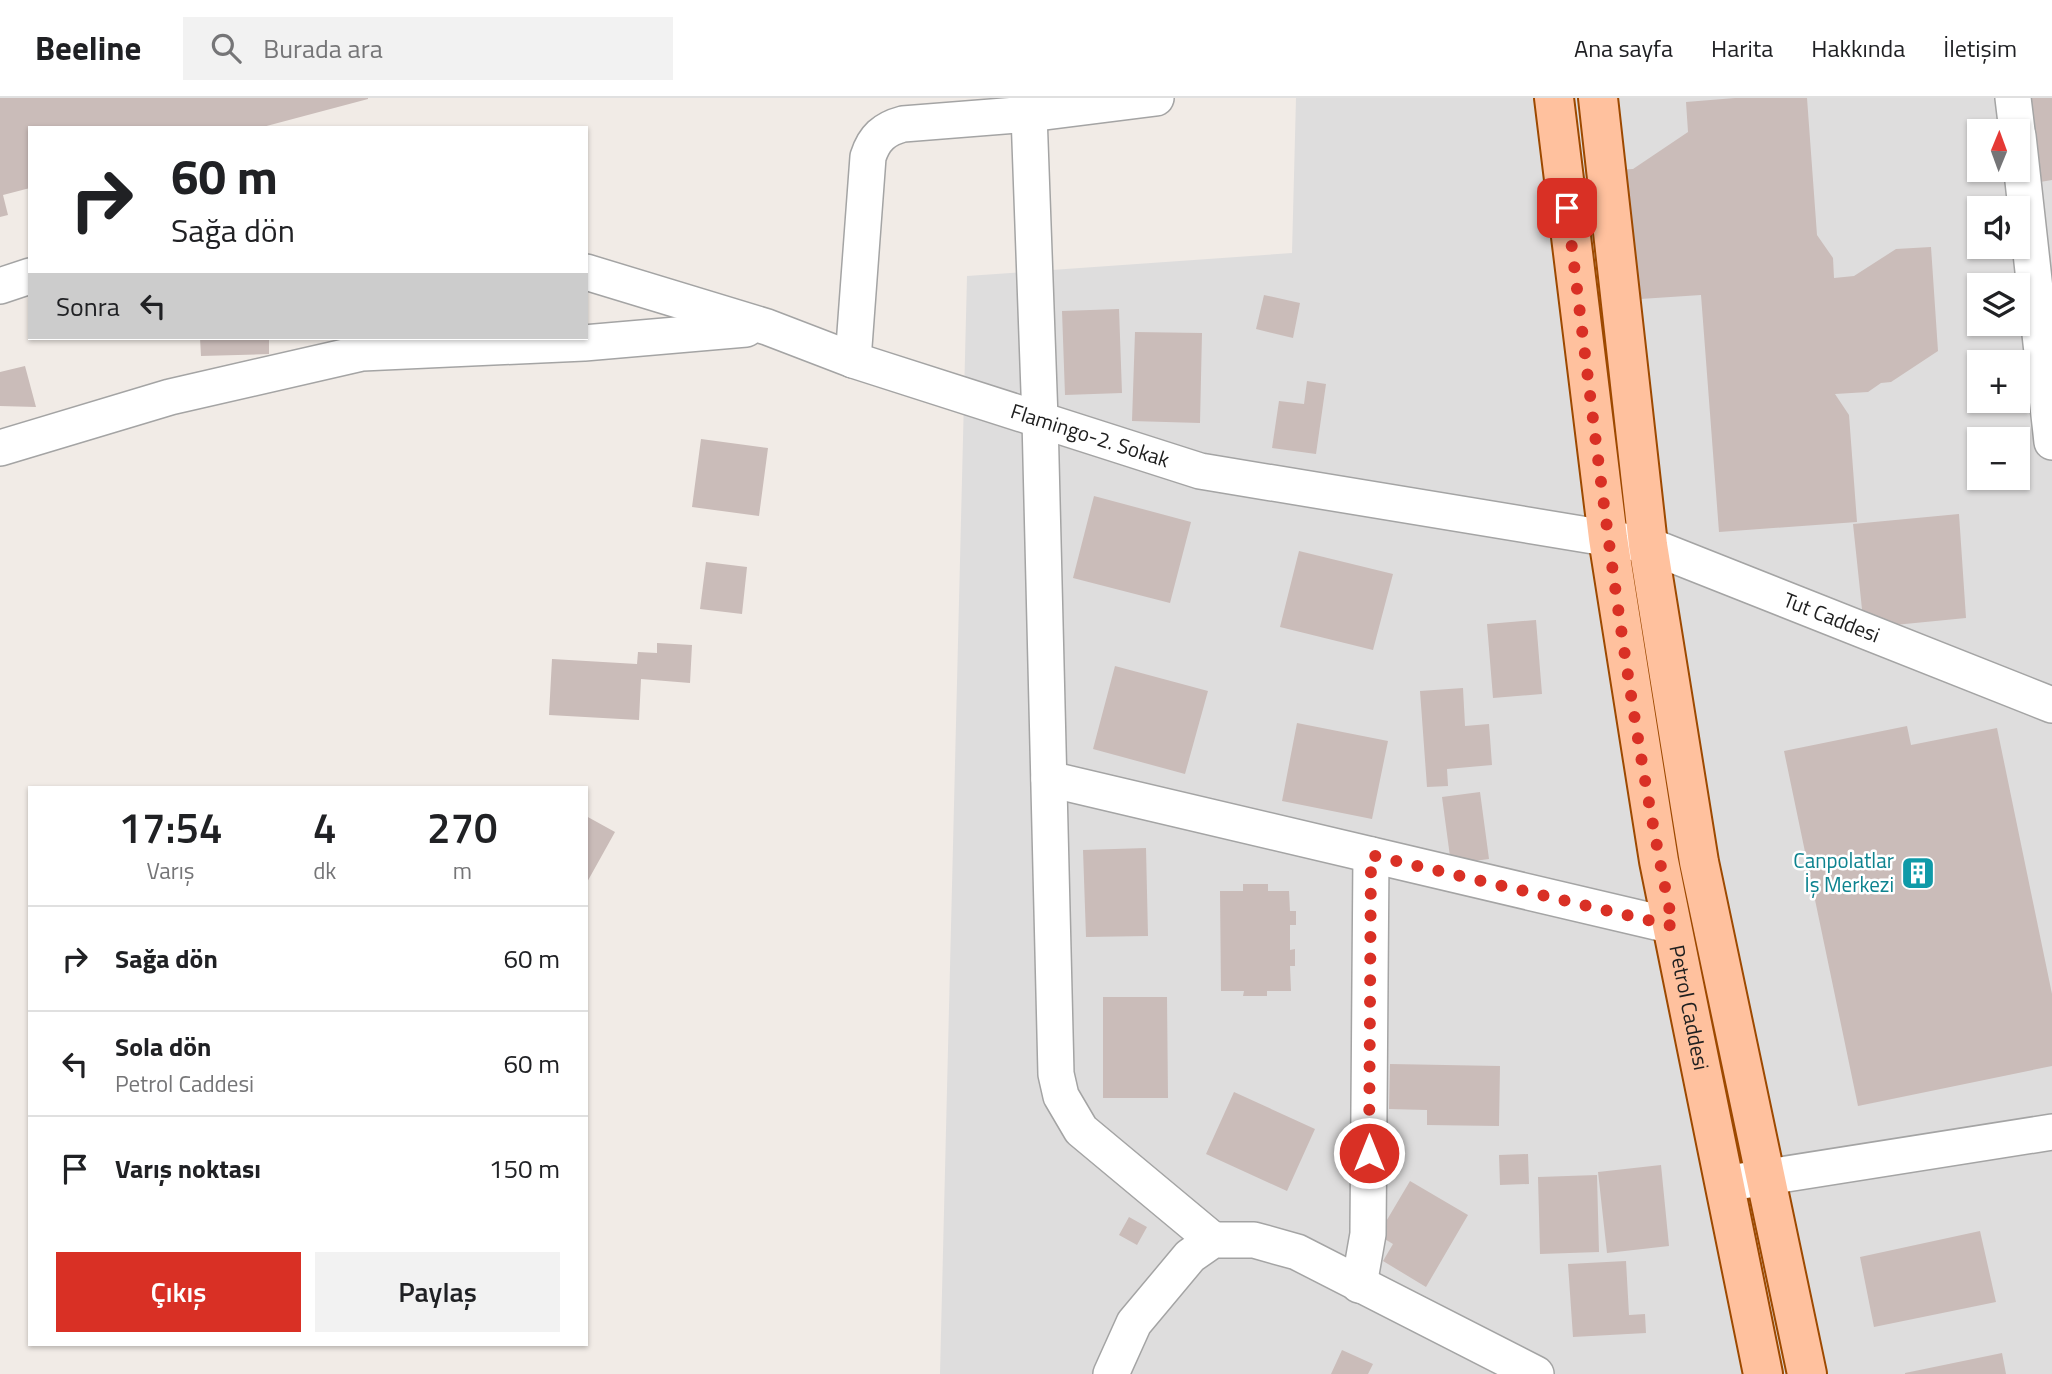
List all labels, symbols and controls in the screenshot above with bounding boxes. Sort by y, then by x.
search box [183,17,673,80]
text: Beeline [35,23,141,73]
icon: search [207,29,245,67]
text: Burada ara [263,29,383,68]
text: Ana sayfa [1574,30,1673,66]
text: Harita [1711,30,1773,66]
text: Hakkında [1811,30,1905,66]
text: İletişim [1943,30,2017,66]
north arrow [1967,119,2030,182]
map controls [1967,119,2030,490]
text: 60 m [171,138,278,213]
icon: right [56,154,147,245]
pin [1537,178,1597,238]
icon: arrive [1548,189,1586,227]
button: sound [1967,196,2030,259]
text: Sağa dön [171,206,295,254]
button: layers [1967,273,2030,336]
text: Sonra [56,287,120,326]
icon: left [134,287,172,325]
button: + [1967,350,2030,413]
street label: Flamingo-2. Sokak [1007,394,1174,475]
button: − [1967,427,2030,490]
street label: Tut Caddesi [1779,583,1885,650]
text: 17:54 [118,795,223,859]
text: 4 [313,795,337,859]
text: 270 [427,795,498,859]
place label: Canpolatlar İş Merkezi [1793,844,1894,900]
text: Varış [147,853,194,888]
text: dk [313,853,336,888]
text: m [453,853,472,888]
building icon: Canpolatlar İş Merkezi [1899,854,1937,892]
text: Sağa dön [115,939,218,978]
text: 60 m [503,939,560,978]
icon: right [56,940,94,978]
street label: Petrol Caddesi [1661,942,1718,1073]
text: Sola dön [115,1027,212,1066]
text: 60 m [503,1044,560,1083]
icon: left [56,1045,94,1083]
text: Petrol Caddesi [115,1066,254,1101]
position arrow [1332,1116,1406,1190]
text: Varış noktası [115,1149,261,1188]
text: 150 m [489,1149,560,1188]
icon: arrive [56,1150,94,1188]
button: Çıkış [56,1252,301,1332]
button: Paylaş [315,1252,560,1332]

